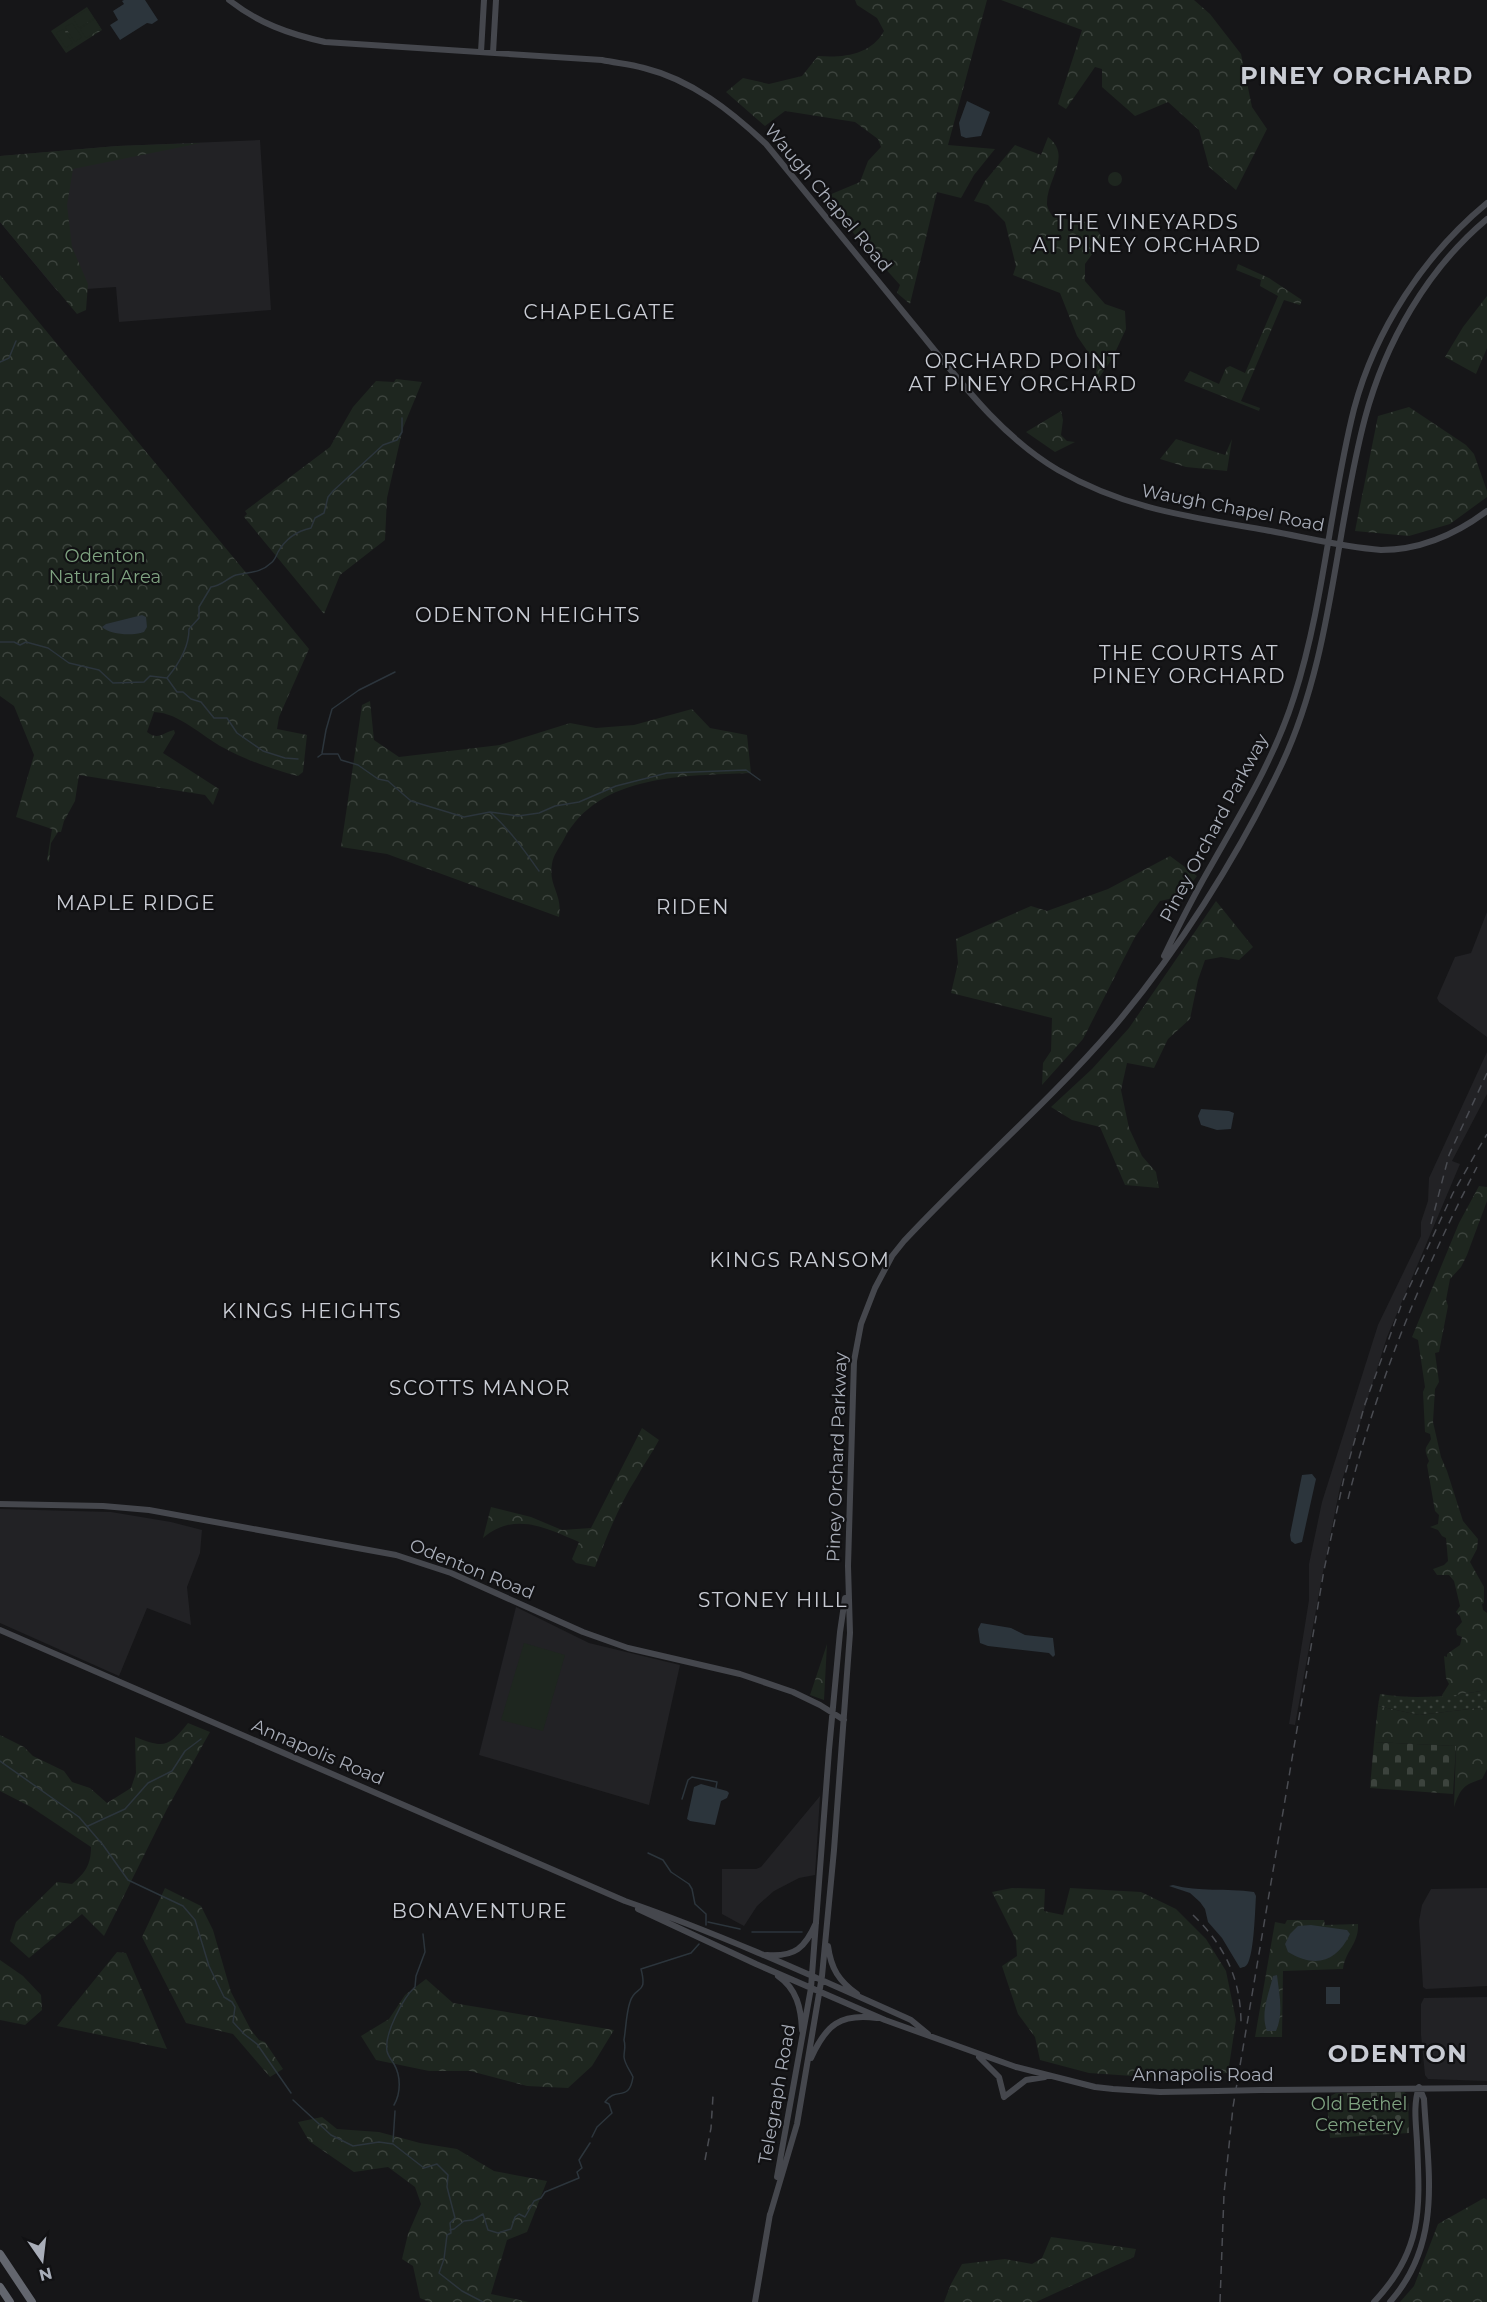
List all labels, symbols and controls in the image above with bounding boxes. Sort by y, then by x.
district label: PINEY ORCHARD [1240,61,1474,90]
street label: Waugh Chapel Road [760,120,896,276]
district label: THE VINEYARDS AT PINEY ORCHARD [1033,210,1261,257]
district label: CHAPELGATE [524,300,676,324]
district label: ORCHARD POINT AT PINEY ORCHARD [909,349,1137,396]
street label: Waugh Chapel Road [1140,479,1326,537]
park label: Odenton Natural Area [49,545,161,588]
district label: ODENTON HEIGHTS [415,603,641,627]
district label: THE COURTS AT PINEY ORCHARD [1092,641,1286,688]
street label: Piney Orchard Parkway [1155,730,1273,926]
district label: MAPLE RIDGE [56,891,216,915]
district label: RIDEN [656,895,730,919]
district label: KINGS RANSOM [710,1248,890,1272]
district label: KINGS HEIGHTS [222,1299,402,1323]
street label: Piney Orchard Parkway [822,1351,852,1562]
district label: SCOTTS MANOR [389,1376,571,1400]
street label: Odenton Road [406,1534,538,1604]
district label: STONEY HILL [698,1588,848,1612]
street label: Annapolis Road [249,1714,387,1790]
district label: BONAVENTURE [392,1899,568,1923]
street label: Telegraph Road [754,2022,800,2166]
district label: ODENTON [1328,2039,1468,2068]
street label: Annapolis Road [1132,2064,1274,2086]
park label: Old Bethel Cemetery [1311,2093,1407,2136]
north arrow [12,2230,72,2290]
text: N [37,2263,54,2285]

